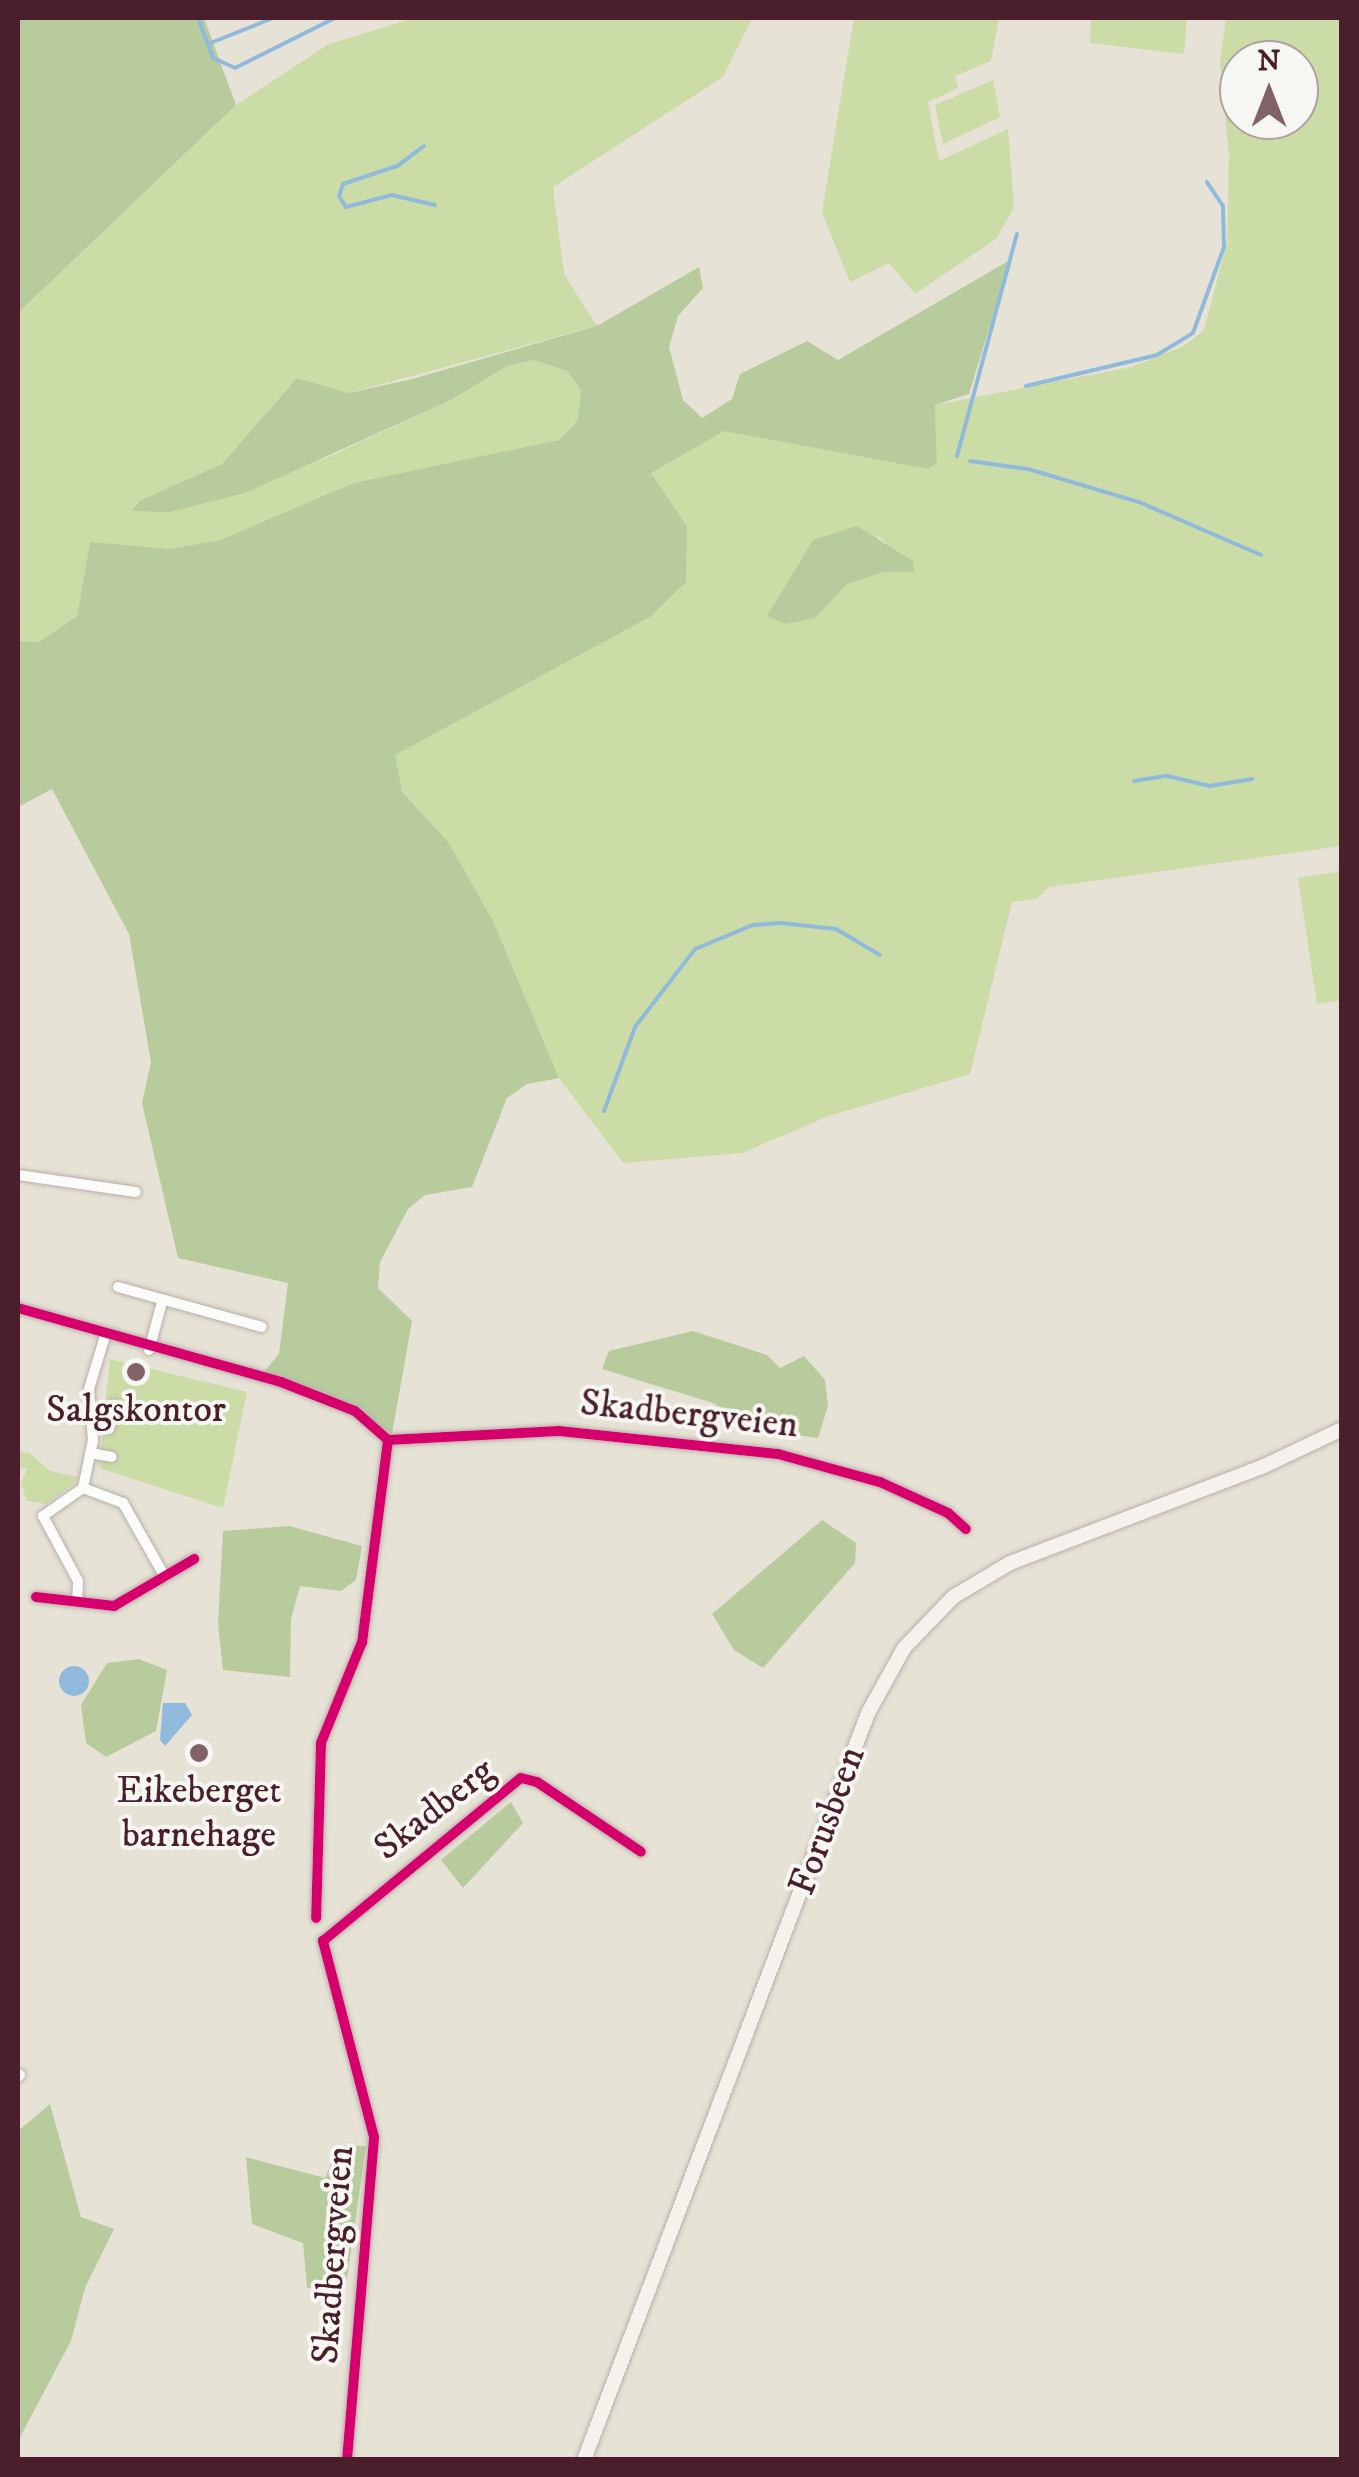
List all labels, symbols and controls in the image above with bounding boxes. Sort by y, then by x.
north arrow [1219,40,1319,140]
text: N [1258,44,1280,79]
marker: Salgskontor [125,1361,147,1383]
street label: Skadbergveien [578,1381,800,1449]
place label: Salgskontor [46,1388,226,1434]
street label: Forusbeen [780,1741,876,1901]
marker: Eikeberget barnehage [188,1742,210,1764]
street label: Skadberg [366,1749,504,1871]
place label: Eikeberget barnehage [116,1769,282,1858]
street label: Skadbergveien [304,2144,364,2366]

